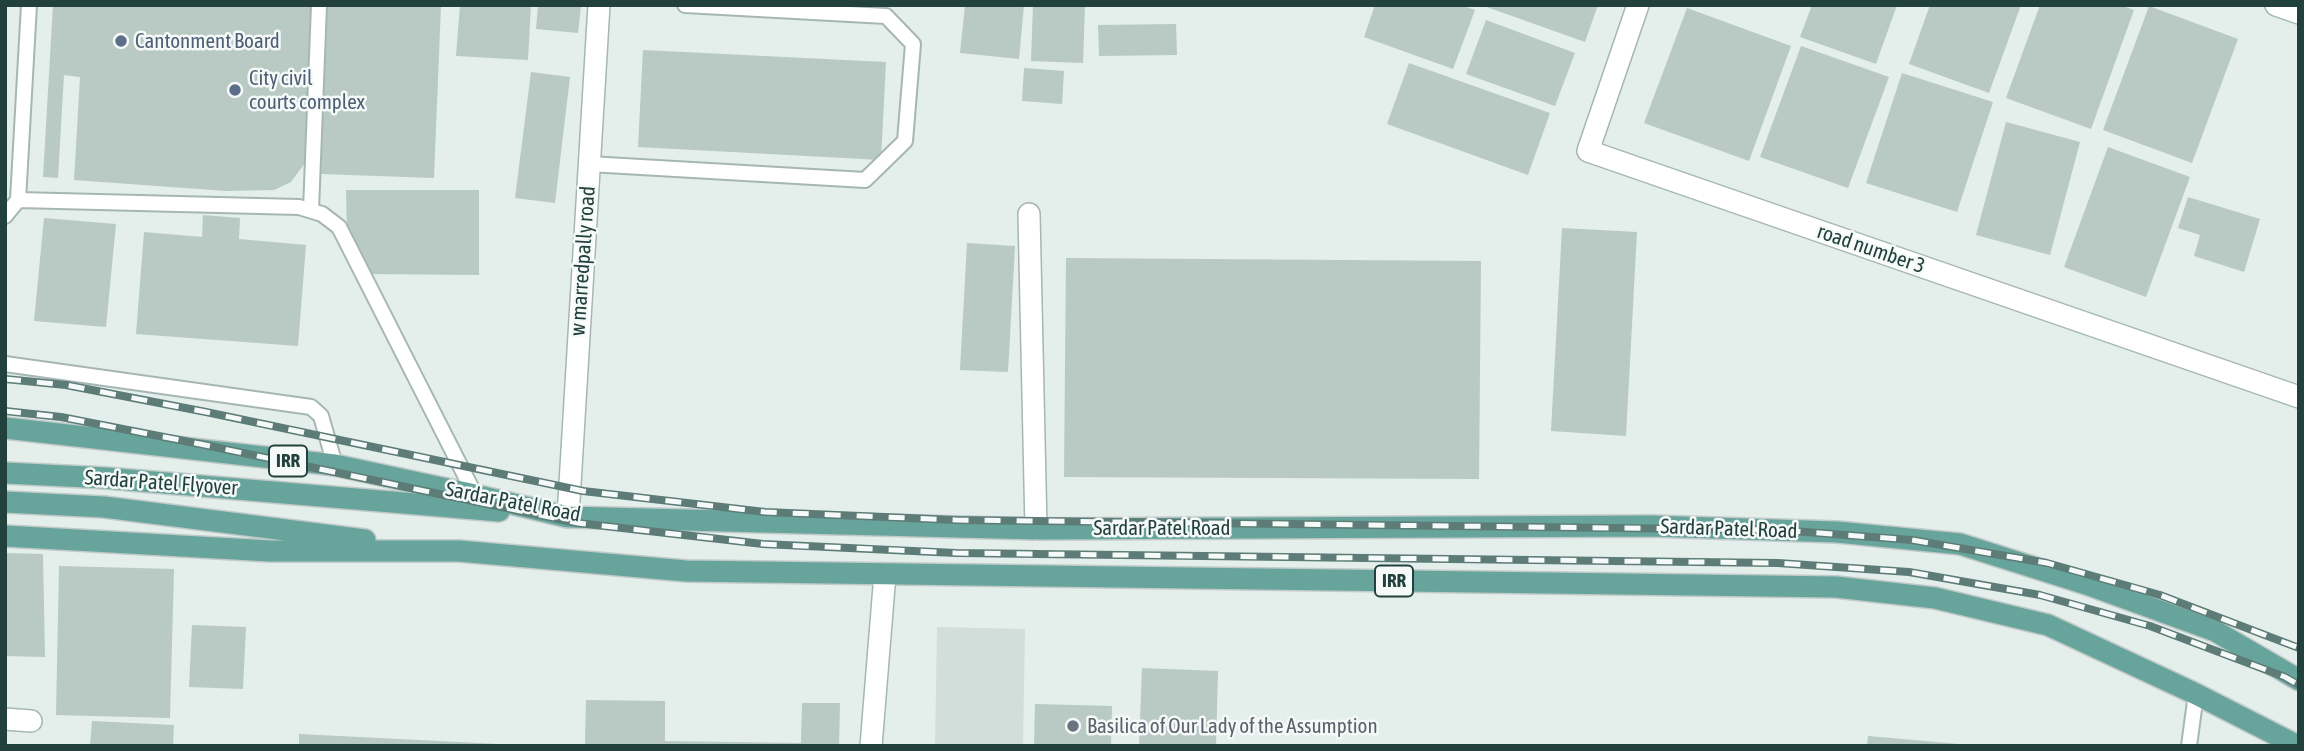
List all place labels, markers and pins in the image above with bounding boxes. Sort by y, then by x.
place label: Cantonment Board [135,28,280,54]
marker: Cantonment Board [113,33,129,49]
place label: City civil courts complex [249,65,365,115]
marker: City civil courts complex [227,82,243,98]
place label: Basilica of Our Lady of the Assumption [1087,713,1378,739]
marker: Basilica of Our Lady of the Assumption [1065,718,1081,734]

